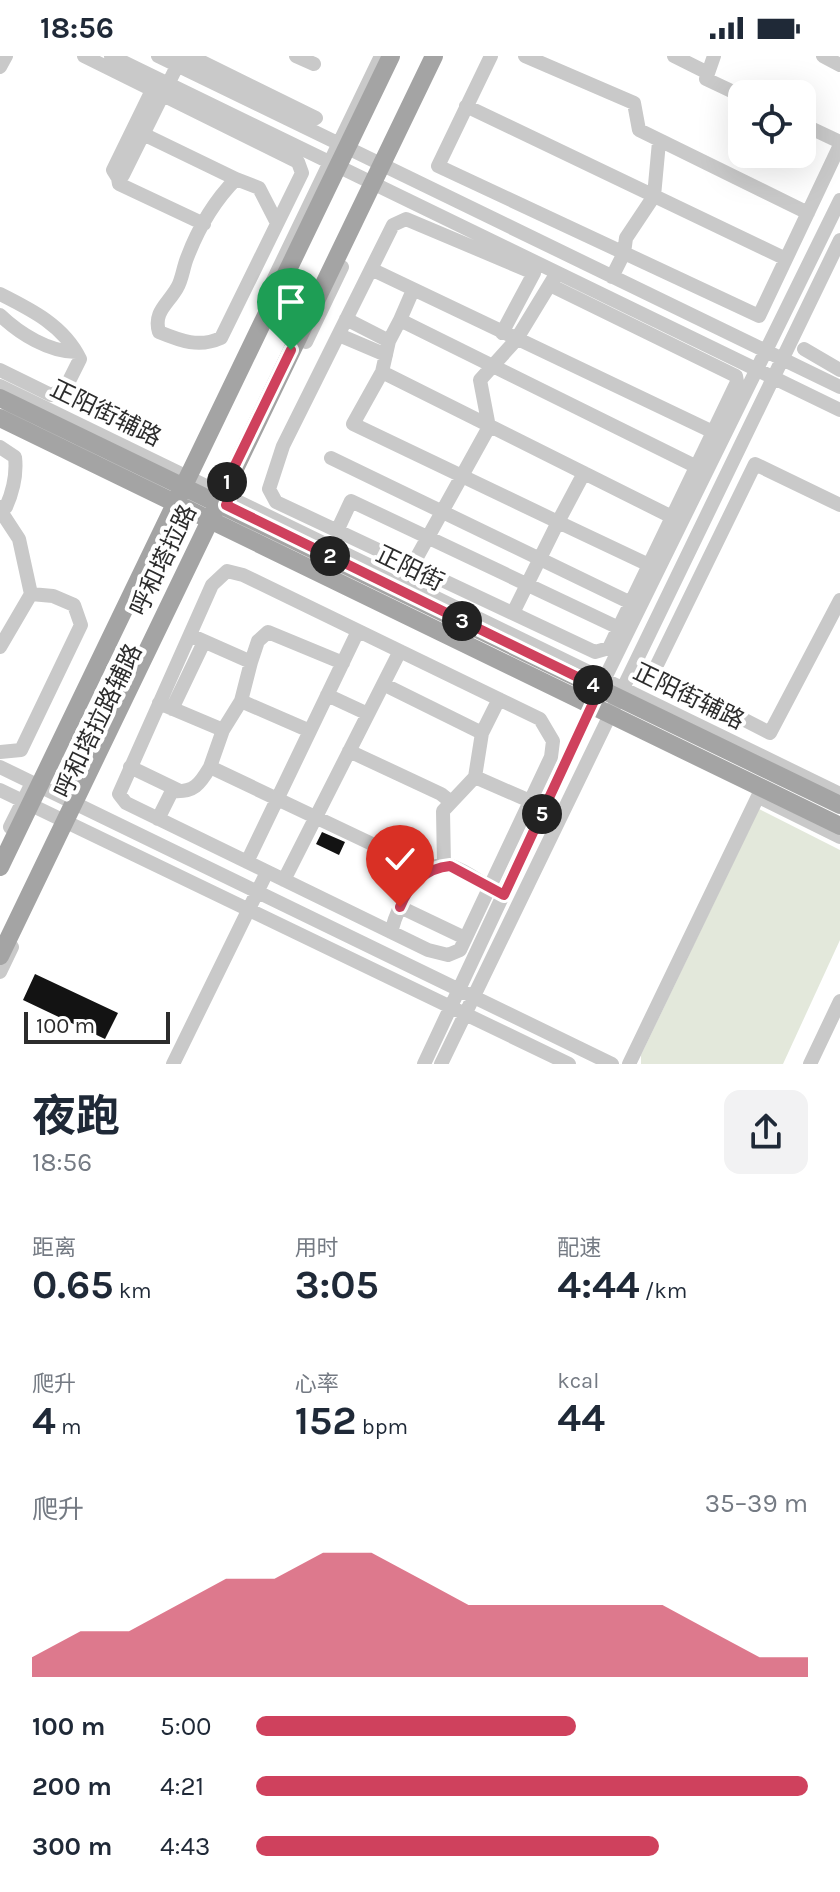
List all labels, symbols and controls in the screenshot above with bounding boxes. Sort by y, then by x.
text: 18:56 [40,10,114,46]
map controls [728,80,816,168]
button: locate [728,80,816,168]
pin [257,268,325,350]
icon: arrive [269,280,313,324]
street label: 正阳街辅路 [46,374,166,452]
pin: 1 [207,462,247,502]
text: 1 [223,469,231,495]
street label: 呼和塔拉路 [124,500,202,620]
pin: 2 [310,536,350,576]
street label: 正阳街 [372,540,448,596]
text: 2 [323,543,337,569]
pin: 3 [442,601,482,641]
text: 3 [455,608,469,634]
street label: 呼和塔拉路辅路 [49,639,147,803]
street label: 正阳街辅路 [629,657,749,735]
pin: 4 [573,665,613,705]
text: 4 [586,672,600,698]
pin: 5 [522,794,562,834]
text: 5 [536,801,548,827]
pin [366,825,434,907]
icon: check [378,837,422,881]
scale bar [24,1008,170,1044]
text: 100 m [36,1013,95,1039]
button: share [724,1090,808,1174]
text: 夜跑 [32,1091,120,1142]
text: 18:56 [32,1147,92,1178]
text: 距离 [32,1235,76,1261]
text: 用时 [295,1235,339,1261]
text: 配速 [557,1235,601,1261]
text: 0.65 [32,1261,113,1308]
text: 3:05 [295,1261,379,1308]
text: 4:44 [557,1261,640,1308]
text: km [113,1278,152,1304]
text: /km [640,1278,687,1304]
text: kcal [557,1368,599,1394]
text: 爬升 [32,1371,76,1397]
text: 心率 [295,1371,339,1397]
text: 44 [557,1394,605,1441]
text: 4 [32,1397,56,1444]
text: 152 [295,1397,356,1444]
text: m [56,1414,82,1440]
text: bpm [356,1414,408,1440]
text: 35–39 m [705,1488,808,1519]
text: 爬升 [32,1494,84,1525]
text: 100 m [32,1711,105,1742]
text: 5:00 [160,1711,212,1742]
text: 200 m [32,1771,112,1802]
text: 4:21 [160,1771,204,1802]
text: 300 m [32,1831,112,1862]
text: 4:43 [160,1831,210,1862]

